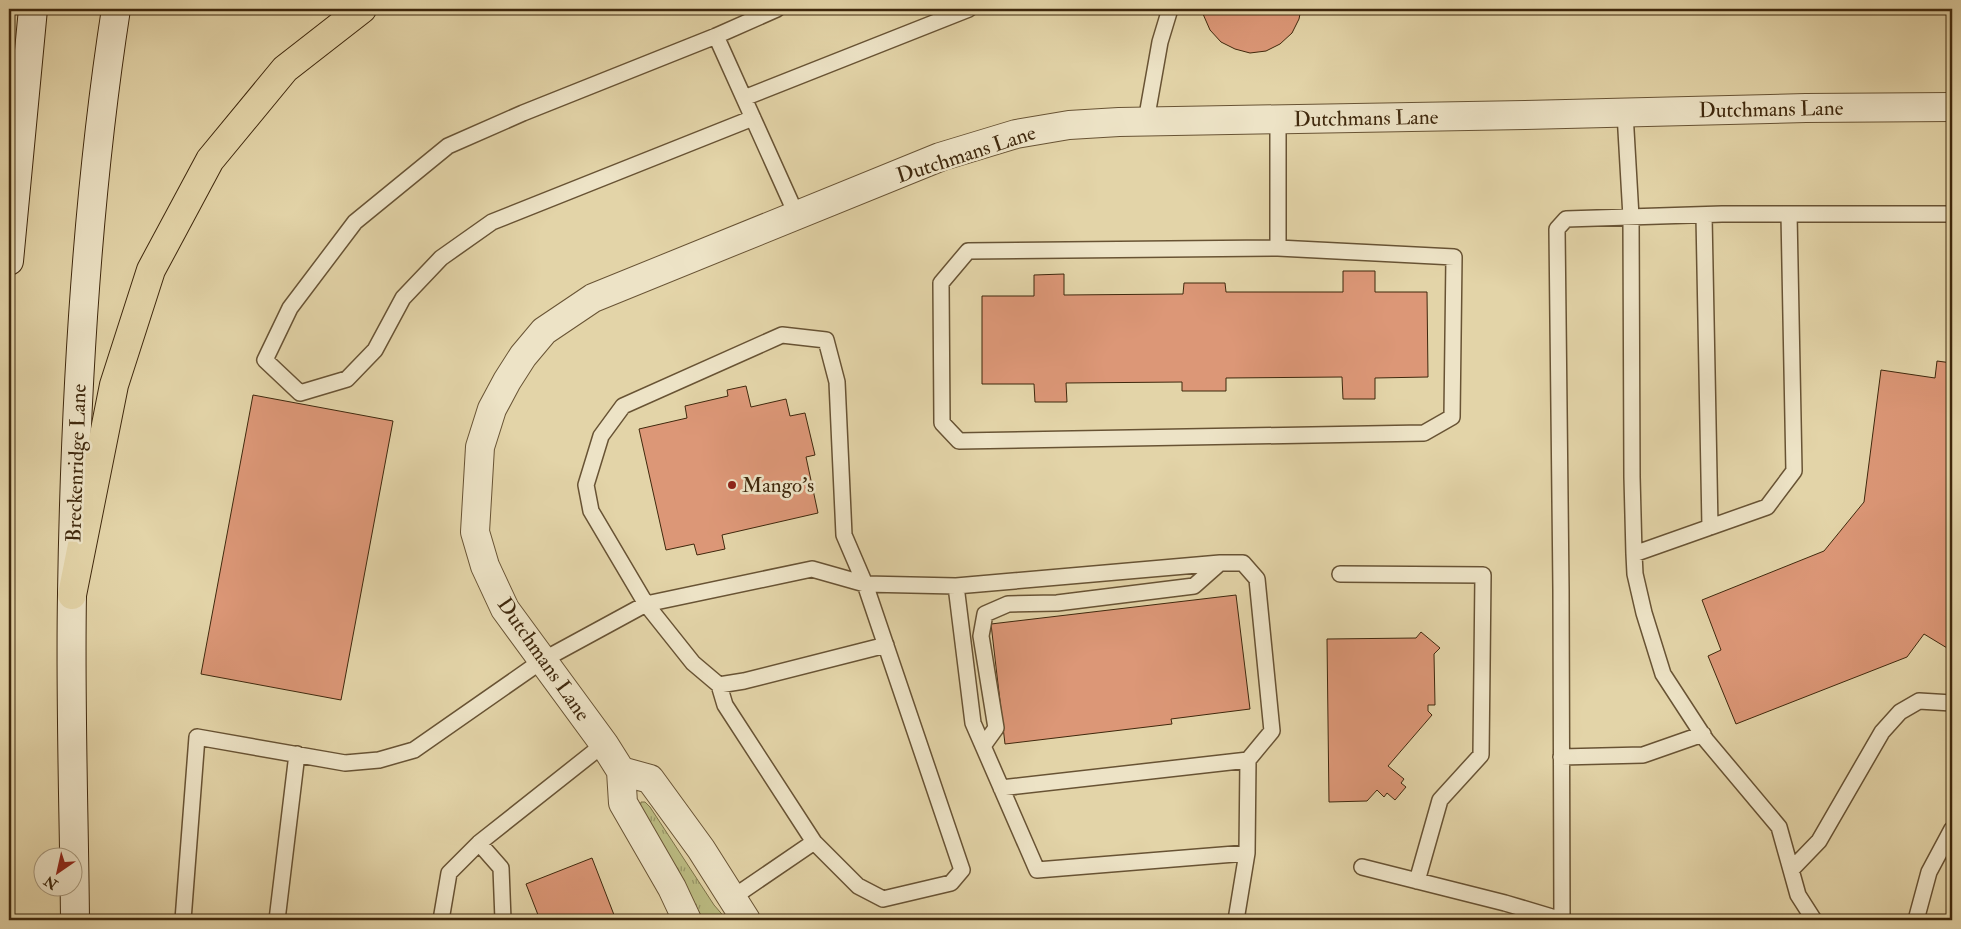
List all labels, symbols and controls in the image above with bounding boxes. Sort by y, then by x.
street label: Dutchmans Lane [1698,95,1844,124]
street label: Dutchmans Lane [1293,104,1439,133]
street label: Dutchmans Lane [893,119,1039,190]
street label: Breckenridge Lane [60,383,93,543]
place label: Mango's [742,472,814,499]
marker: Mango's [726,479,738,491]
street label: Dutchmans Lane [491,592,596,727]
north arrow [32,846,82,896]
text: N [41,872,62,893]

